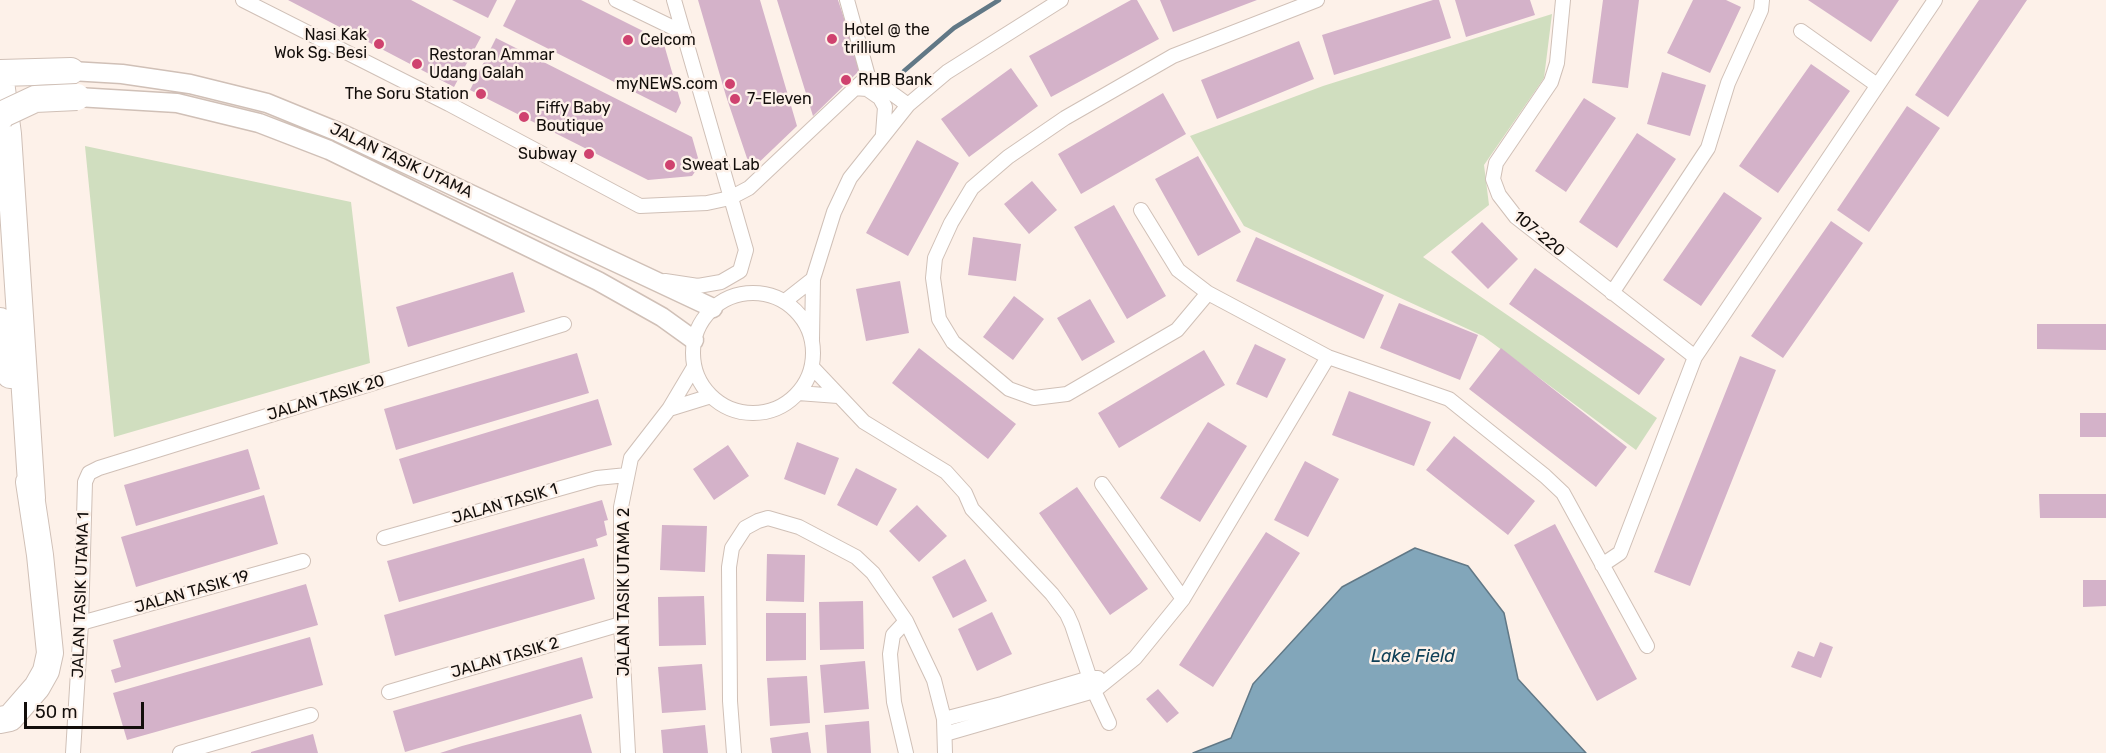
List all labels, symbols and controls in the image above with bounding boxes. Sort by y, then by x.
place label: Hotel @ the trillium [844,20,930,58]
place label: Nasi Kak Wok Sg. Besi [274,25,367,63]
place label: Celcom [640,30,696,50]
marker: Hotel @ the trillium [825,32,839,46]
marker: Celcom [621,33,635,47]
marker: Nasi Kak Wok Sg. Besi [372,37,386,51]
place label: Restoran Ammar Udang Galah [429,45,554,83]
marker: Restoran Ammar Udang Galah [410,57,424,71]
place label: RHB Bank [858,70,932,90]
marker: RHB Bank [839,73,853,87]
place label: myNEWS.com [616,74,718,94]
marker: myNEWS.com [723,77,737,91]
place label: The Soru Station [345,84,469,104]
marker: The Soru Station [474,87,488,101]
place label: 7-Eleven [747,89,812,109]
marker: 7-Eleven [728,92,742,106]
place label: Fiffy Baby Boutique [536,98,611,136]
marker: Fiffy Baby Boutique [517,110,531,124]
street label: JALAN TASIK UTAMA [327,119,475,203]
place label: Subway [518,144,577,164]
marker: Subway [582,147,596,161]
place label: Sweat Lab [682,155,760,175]
marker: Sweat Lab [663,158,677,172]
street label: 107-220 [1510,207,1568,261]
street label: JALAN TASIK 20 [265,371,387,425]
street label: JALAN TASIK 1 [450,480,560,528]
street label: JALAN TASIK UTAMA 2 [614,508,634,676]
street label: JALAN TASIK UTAMA 1 [69,512,93,678]
street label: JALAN TASIK 19 [133,566,251,618]
street label: JALAN TASIK 2 [449,633,561,683]
water label: Lake Field [1371,646,1455,668]
scale bar [27,690,147,728]
text: 50 m [35,701,78,723]

